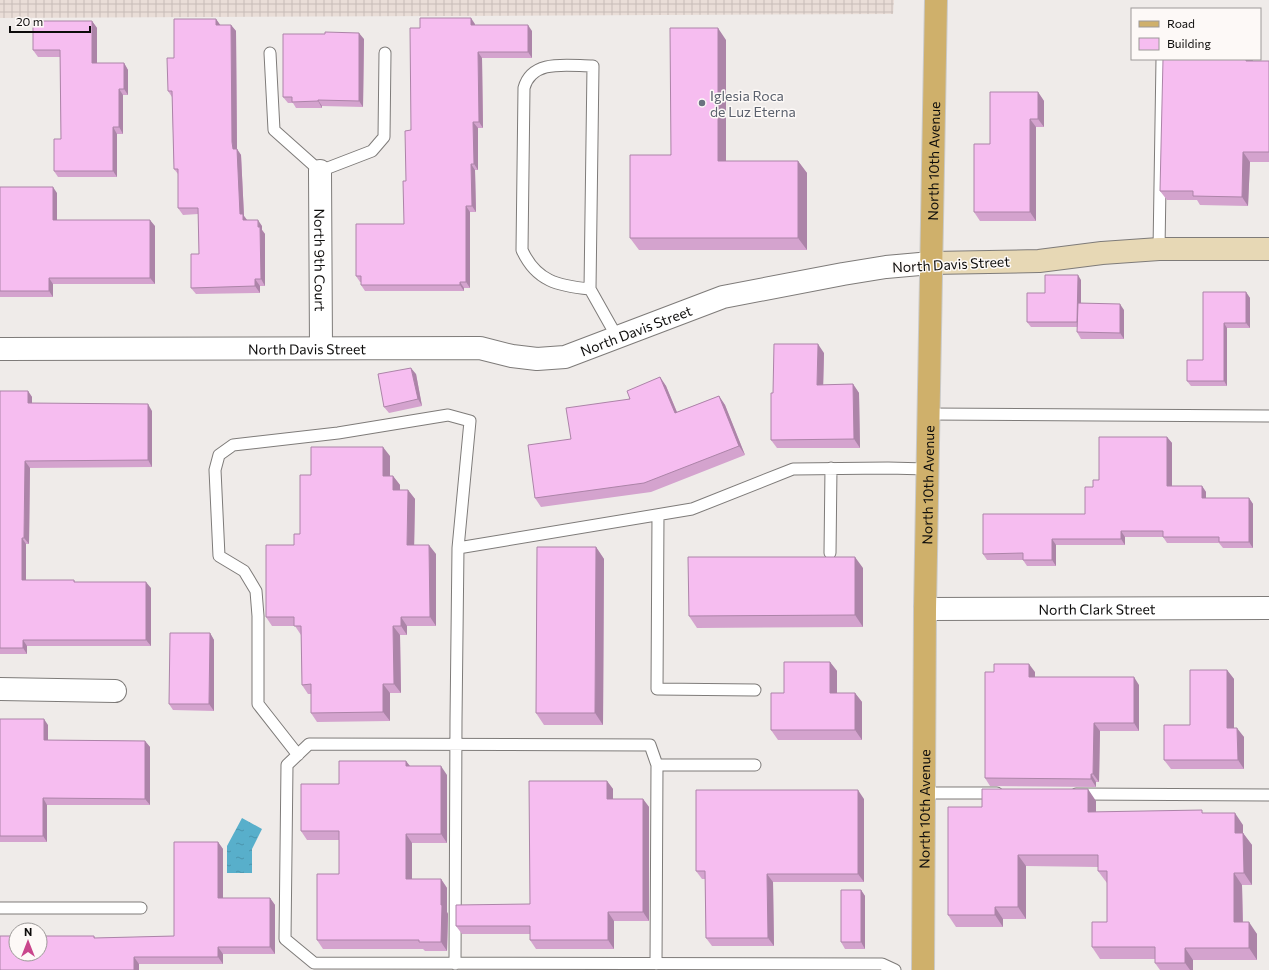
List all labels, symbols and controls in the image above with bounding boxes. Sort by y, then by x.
scale bar [10,8,90,34]
legend [1131,8,1261,60]
text: 20 m [16,14,43,28]
text: Road [1167,16,1195,30]
text: Building [1167,36,1211,50]
place label: Iglesia Roca de Luz Eterna [710,87,796,120]
marker: Iglesia Roca de Luz Eterna [697,98,707,108]
street label: North 10th Avenue [924,101,943,221]
street label: North 9th Court [312,208,329,312]
street label: North Davis Street [892,252,1011,276]
street label: North Davis Street [578,301,694,359]
street label: North Davis Street [248,340,366,357]
street label: North 10th Avenue [918,425,937,545]
street label: North Clark Street [1038,600,1156,617]
street label: North 10th Avenue [915,749,933,869]
north arrow [8,922,48,962]
text: N [24,925,32,938]

